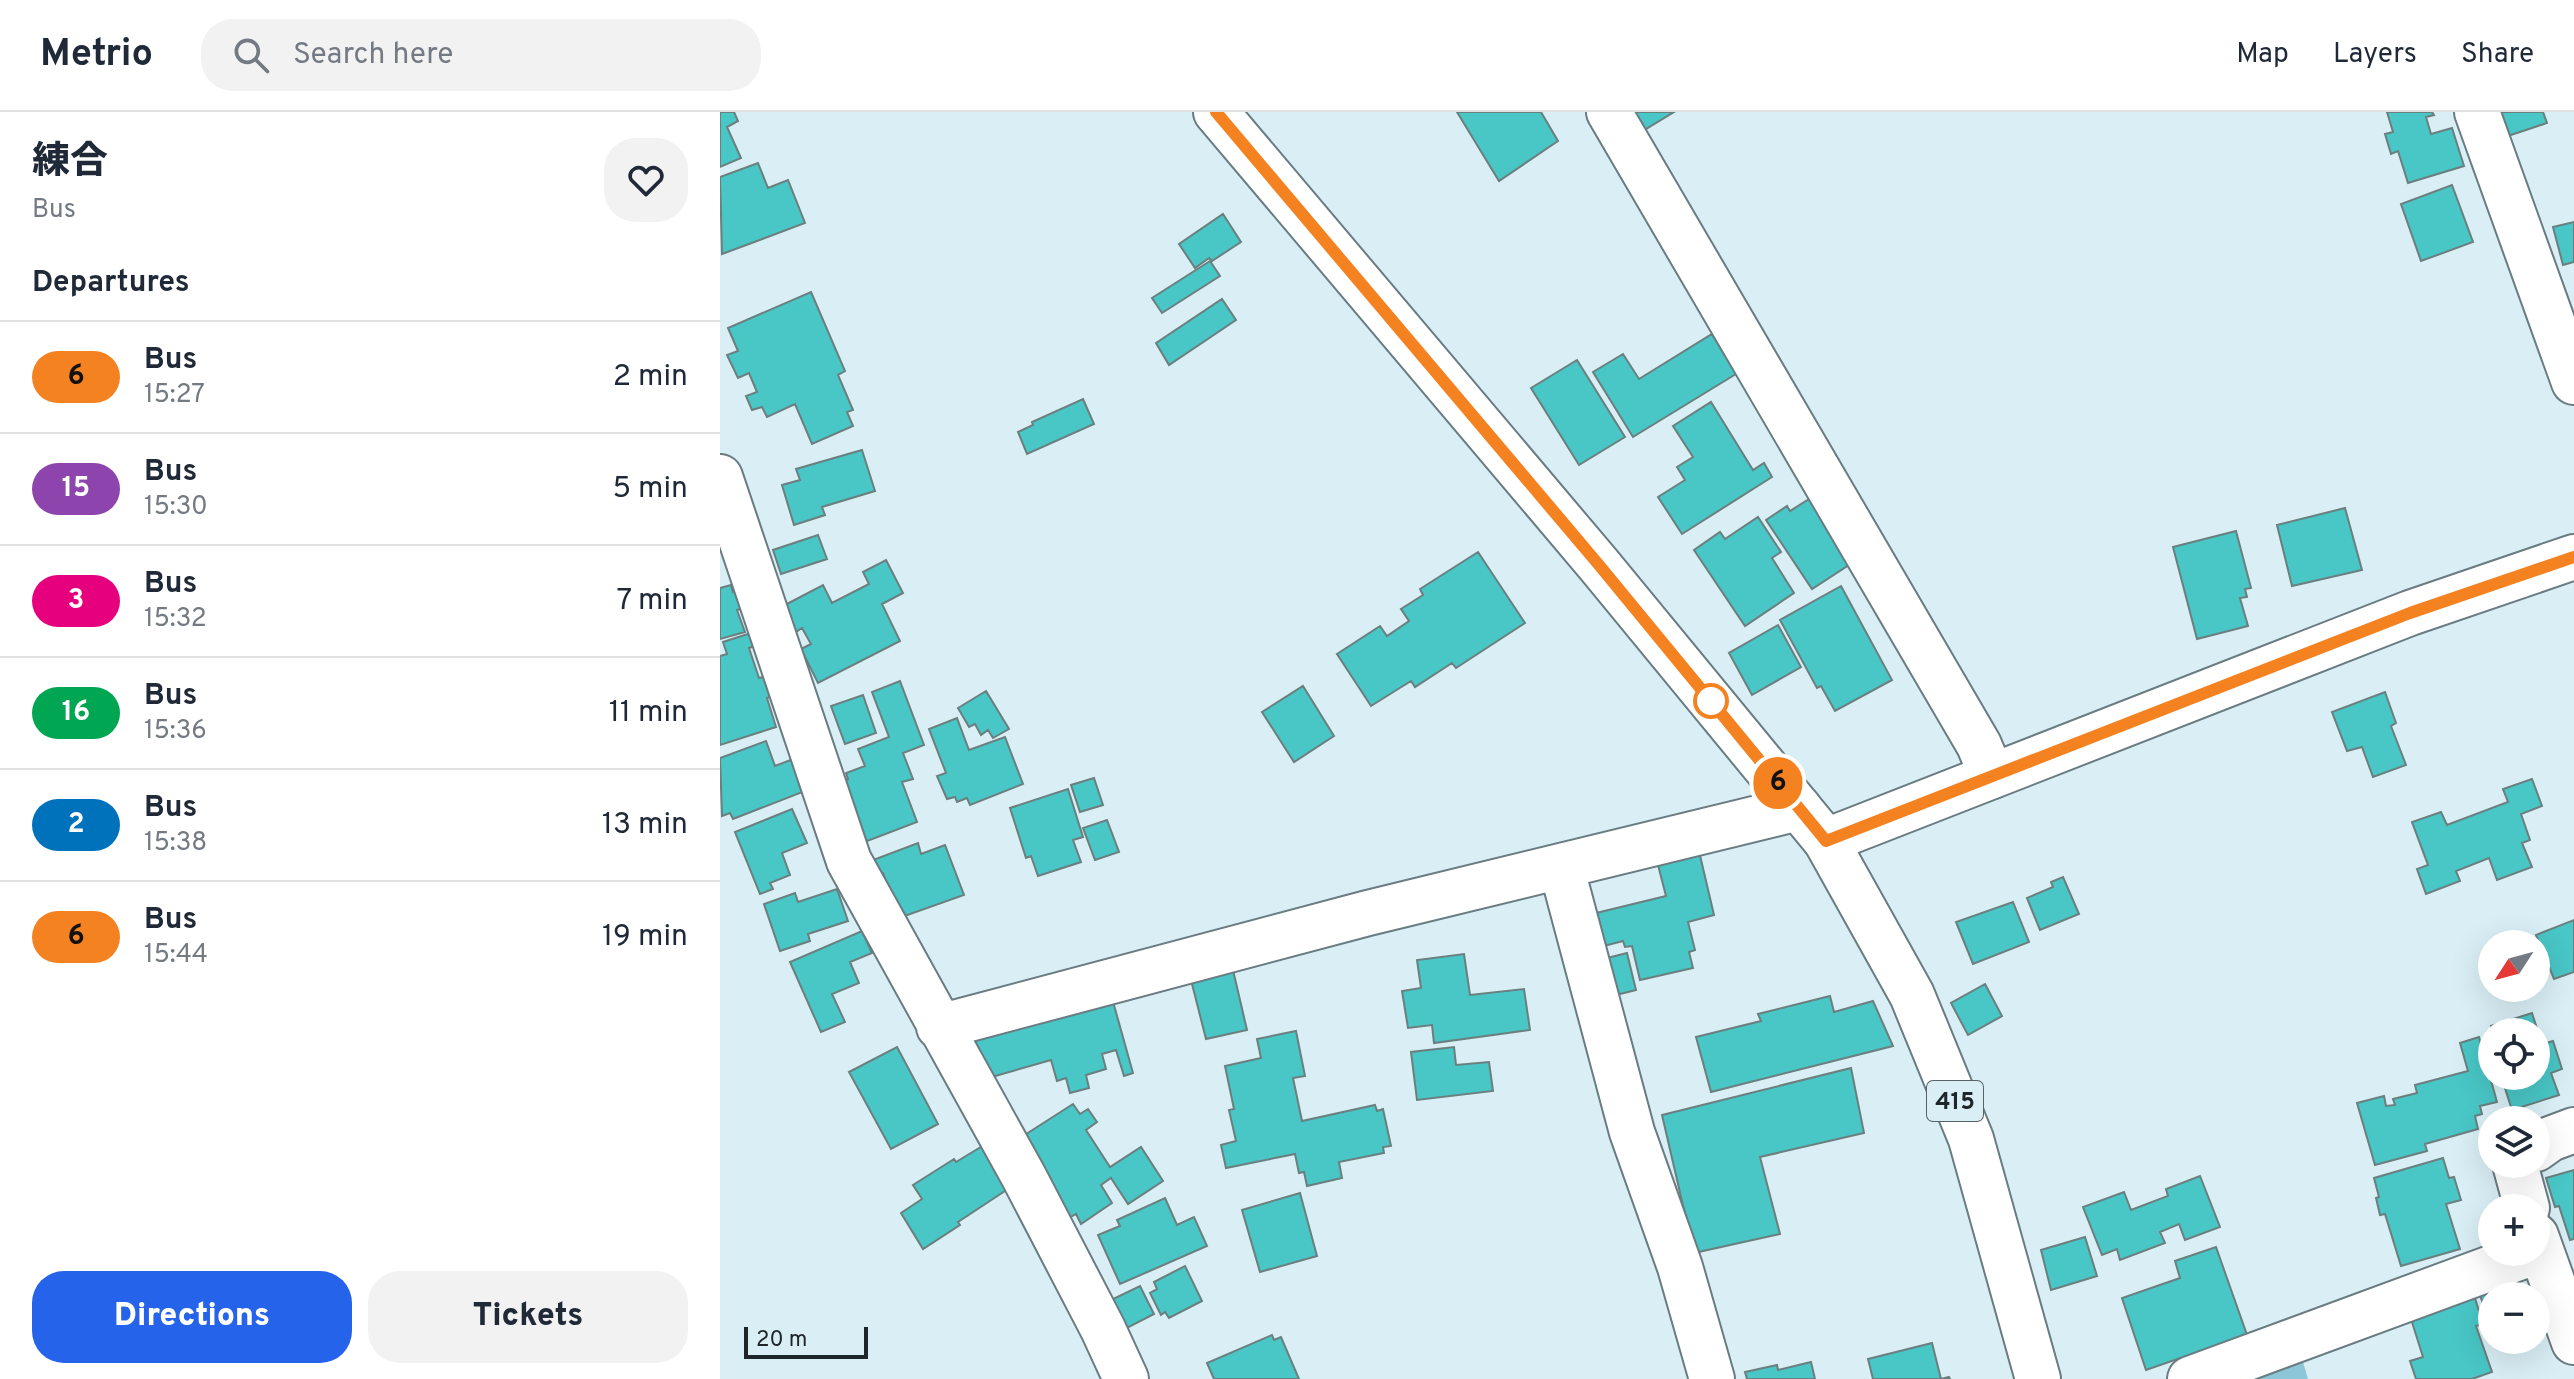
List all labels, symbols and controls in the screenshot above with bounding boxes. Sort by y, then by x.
search box [201,19,761,91]
text: Metrio [40,31,153,80]
icon: search [229,33,273,77]
text: Search here [293,37,453,74]
text: Map [2236,37,2289,73]
text: Layers [2333,37,2417,73]
text: Share [2461,37,2534,73]
button: heart [604,138,688,222]
text: 練合 [32,139,108,188]
text: Bus [32,194,76,227]
text: Departures [32,265,190,302]
text: Bus [144,342,197,379]
text: 6 [67,359,85,395]
text: 2 min [613,359,688,396]
text: 15:27 [144,379,205,412]
text: Bus [144,454,197,491]
text: 15 [62,471,90,507]
text: 5 min [612,471,688,508]
text: 15:30 [144,491,208,524]
text: Bus [144,566,197,603]
text: 3 [68,583,84,619]
text: 7 min [617,583,688,620]
text: 15:32 [144,603,207,636]
text: Bus [144,678,197,715]
unlabelled marker [1694,684,1728,718]
text: 16 [62,695,90,731]
text: 11 min [609,695,688,732]
text: 15:36 [144,715,207,748]
line badge: 6 [1752,757,1804,809]
text: 6 [1769,765,1787,801]
text: Bus [144,790,197,827]
text: 2 [67,807,85,843]
text: 13 min [602,807,688,844]
text: 15:38 [144,827,207,860]
text: Bus [144,902,197,939]
text: 6 [67,919,85,955]
text: 19 min [602,919,688,956]
north arrow [2478,930,2550,1002]
map controls [2478,930,2550,1354]
text: 15:44 [144,939,208,972]
button: locate [2478,1018,2550,1090]
road number: 415 [1927,1081,1983,1121]
button: layers [2478,1106,2550,1178]
button: + [2478,1194,2550,1266]
button: Directions [32,1271,352,1363]
button: Tickets [368,1271,688,1363]
button: − [2478,1282,2550,1354]
scale bar [744,1323,868,1359]
text: 20 m [756,1327,807,1354]

